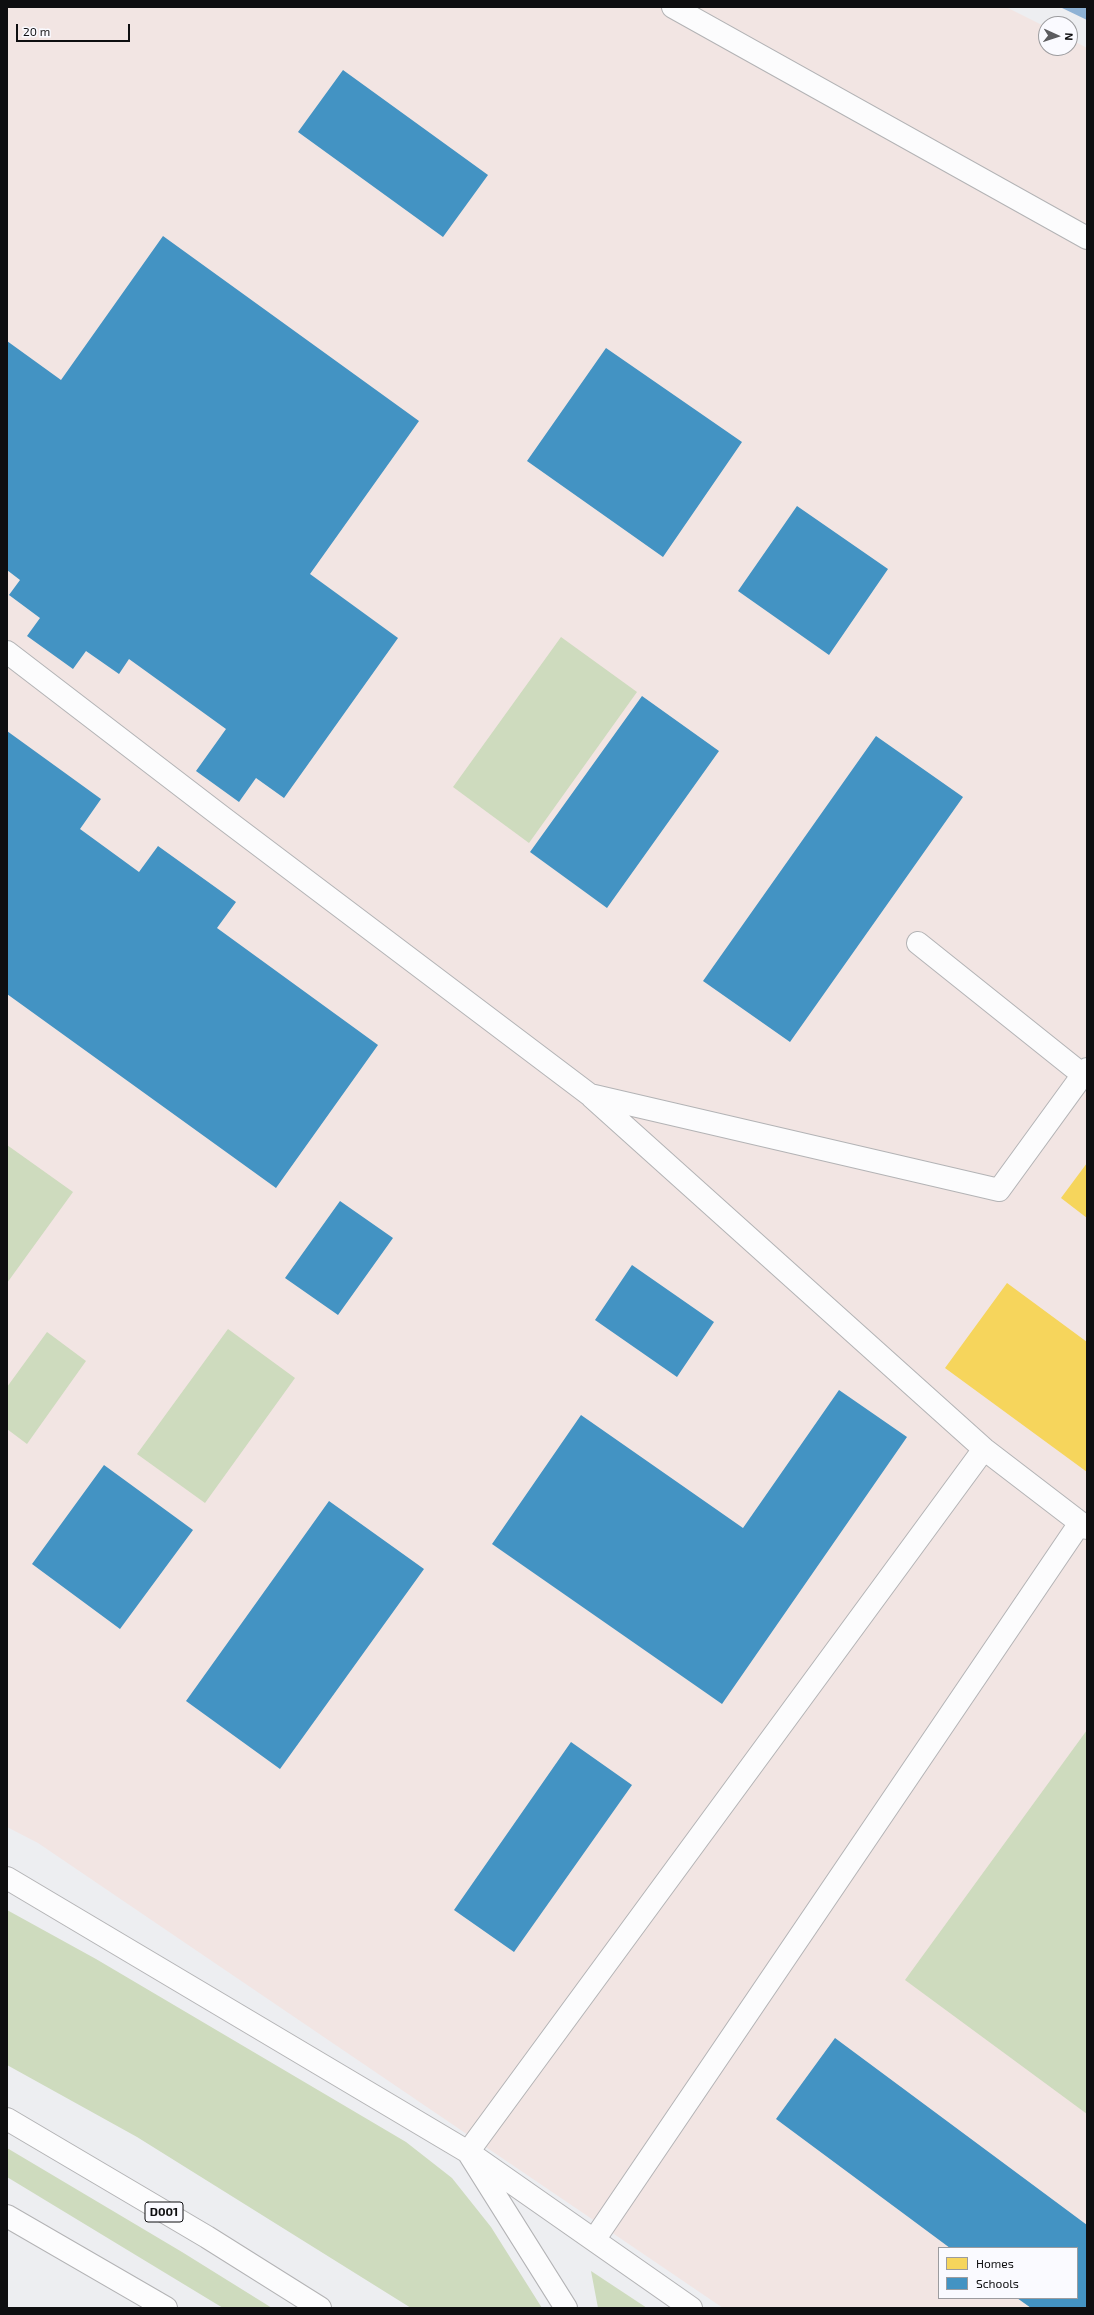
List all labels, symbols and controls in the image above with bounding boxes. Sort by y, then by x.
scale bar [18,16,132,42]
north arrow [1038,16,1078,56]
text: 20 m [23,24,50,38]
text: N [1063,32,1076,41]
road number: D001 [145,2202,183,2222]
legend [938,2247,1078,2299]
text: Homes [976,2256,1014,2270]
text: Schools [976,2276,1019,2290]

